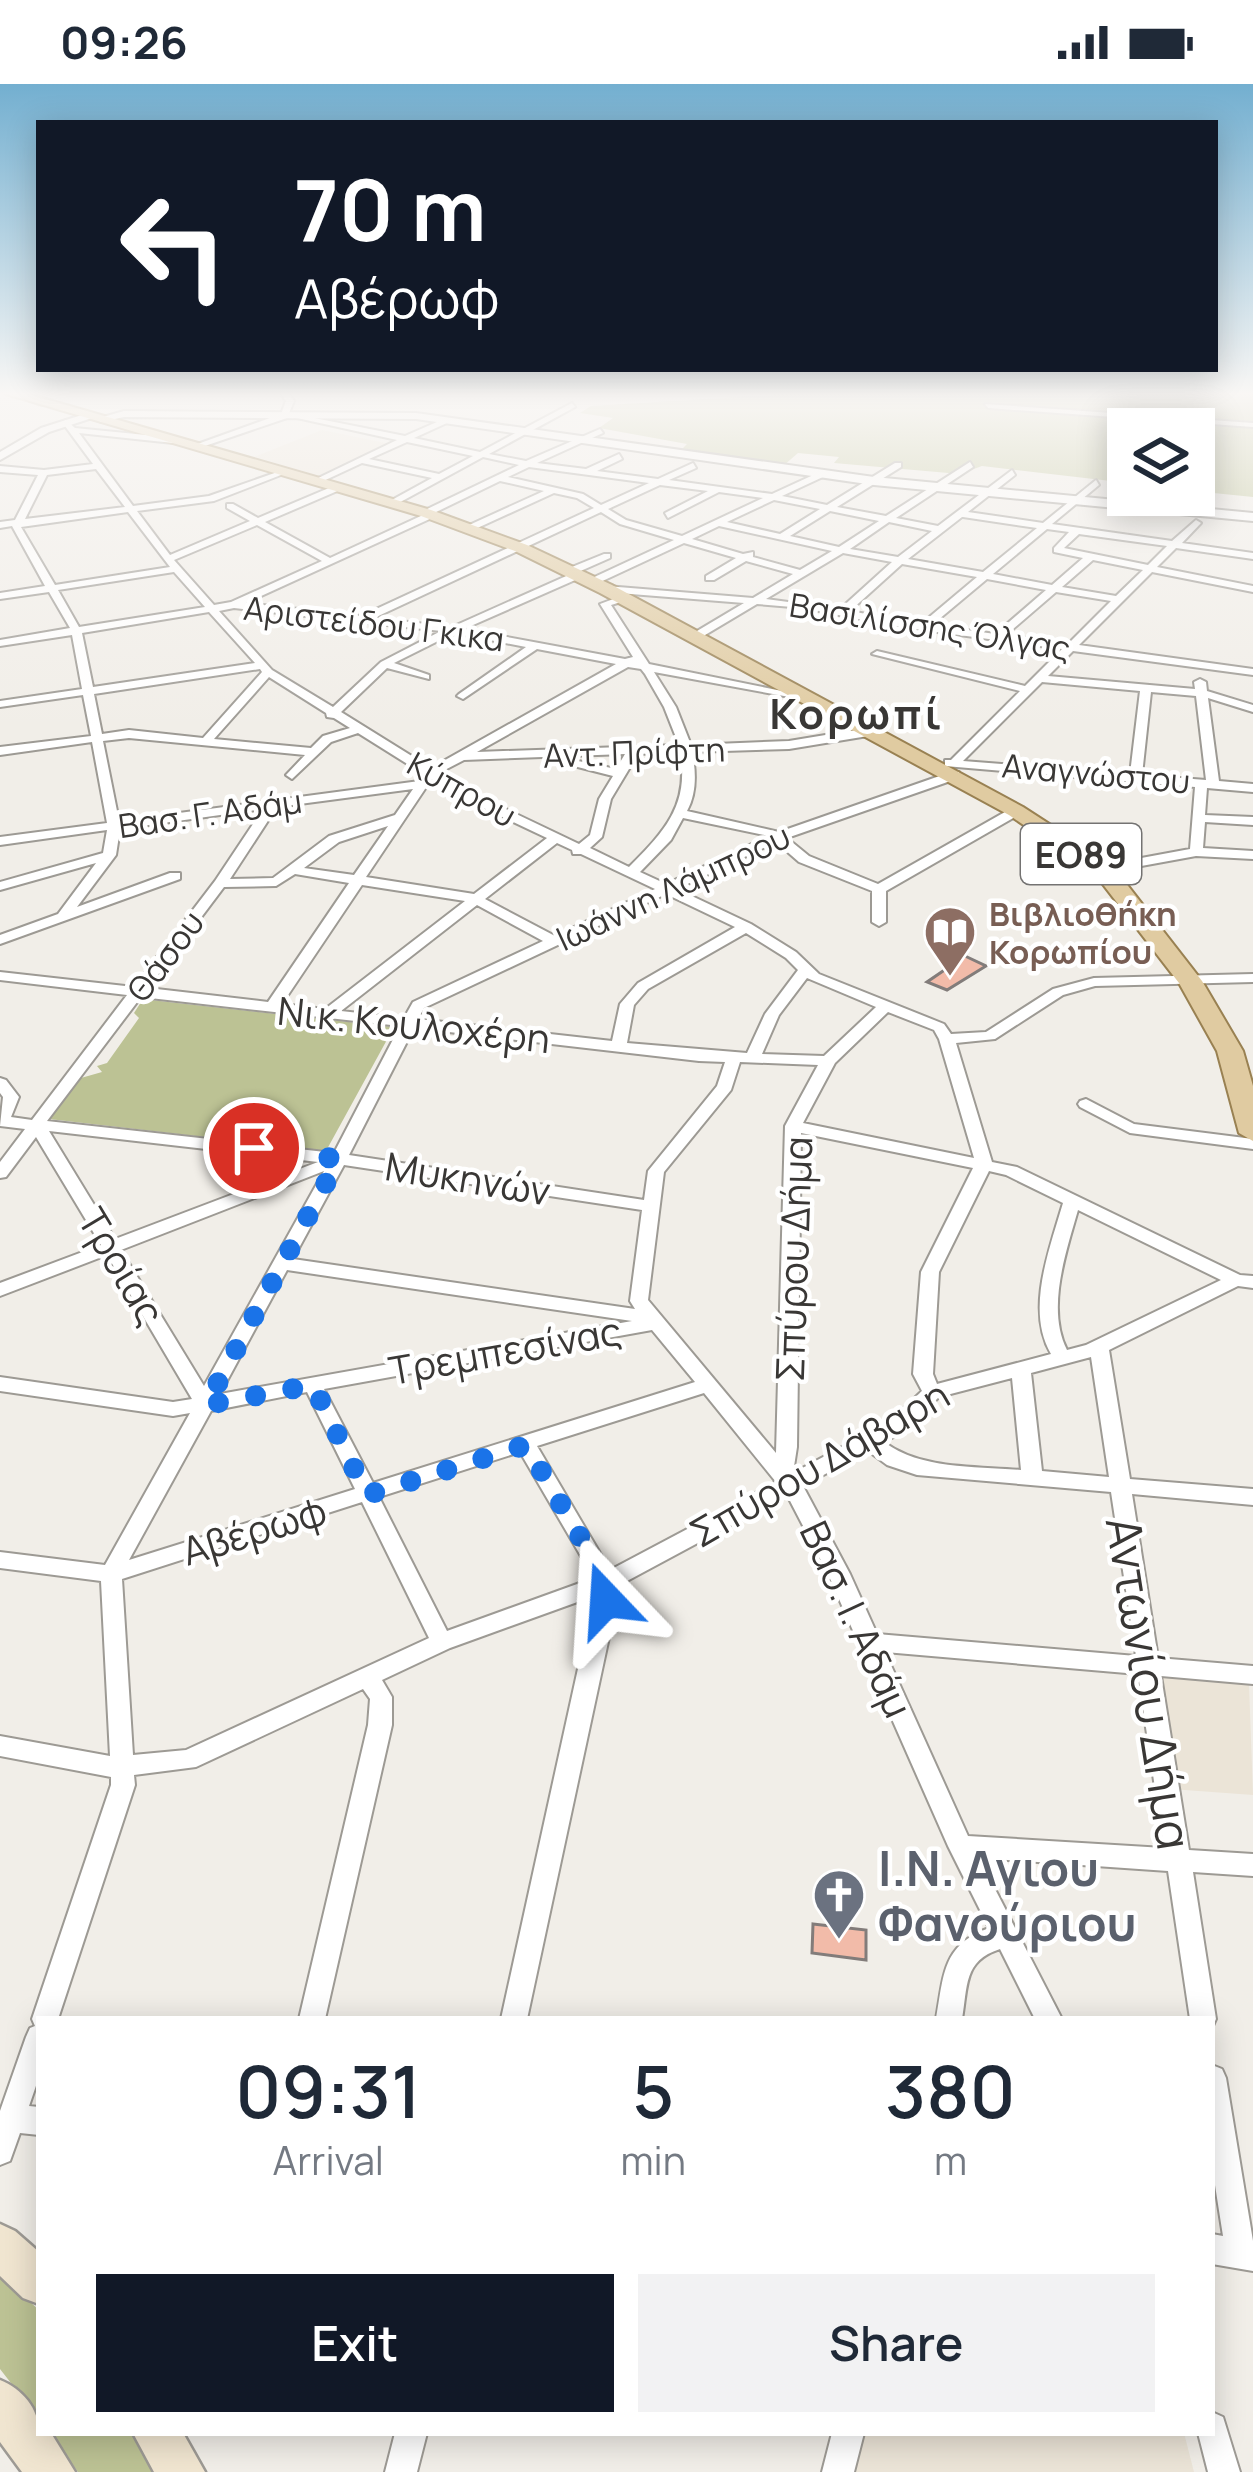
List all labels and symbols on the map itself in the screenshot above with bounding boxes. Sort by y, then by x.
street label: Βασιλίσσης Όλγας [786,582,1074,670]
street label: Αριστείδου Γκικα [241,585,507,661]
district label: Κορωπί [769,684,945,742]
street label: Αντ. Πρίφτη [542,726,726,778]
street label: Κύπρου [400,741,524,837]
street label: Αναγνώστου [1000,742,1192,804]
street label: Βασ. Γ. Αδάμ [115,778,305,848]
street label: Ιωάννη Λάμπρου [549,813,797,961]
road number: ΕΟ89 [1021,824,1141,884]
place label: Βιβλιοθήκη Κορωπίου [989,891,1177,974]
street label: Θάσου [116,901,214,1011]
library icon: Βιβλιοθήκη Κορωπίου [922,904,978,978]
street label: Νικ. Κουλοχέρη [275,983,553,1065]
pin [203,1097,305,1199]
street label: Σπύρου Δήμα [762,1135,824,1383]
street label: Μυκηνών [382,1138,555,1218]
street label: Τροίας [66,1197,178,1335]
street label: Τρεμπεσίνας [385,1303,625,1397]
street label: Σπύρου Δάβαρη [679,1367,959,1559]
street label: Αβέρωφ [175,1482,333,1578]
street label: Βασ. Ι. Αδάμ [788,1512,926,1726]
street label: Αντωνίου Δήμα [1092,1512,1208,1854]
position arrow [543,1537,669,1663]
place label: Ι.Ν. Αγιου Φανούριου [878,1835,1136,1955]
church icon: Ι.Ν. Αγιου Φανούριου [811,1867,867,1941]

